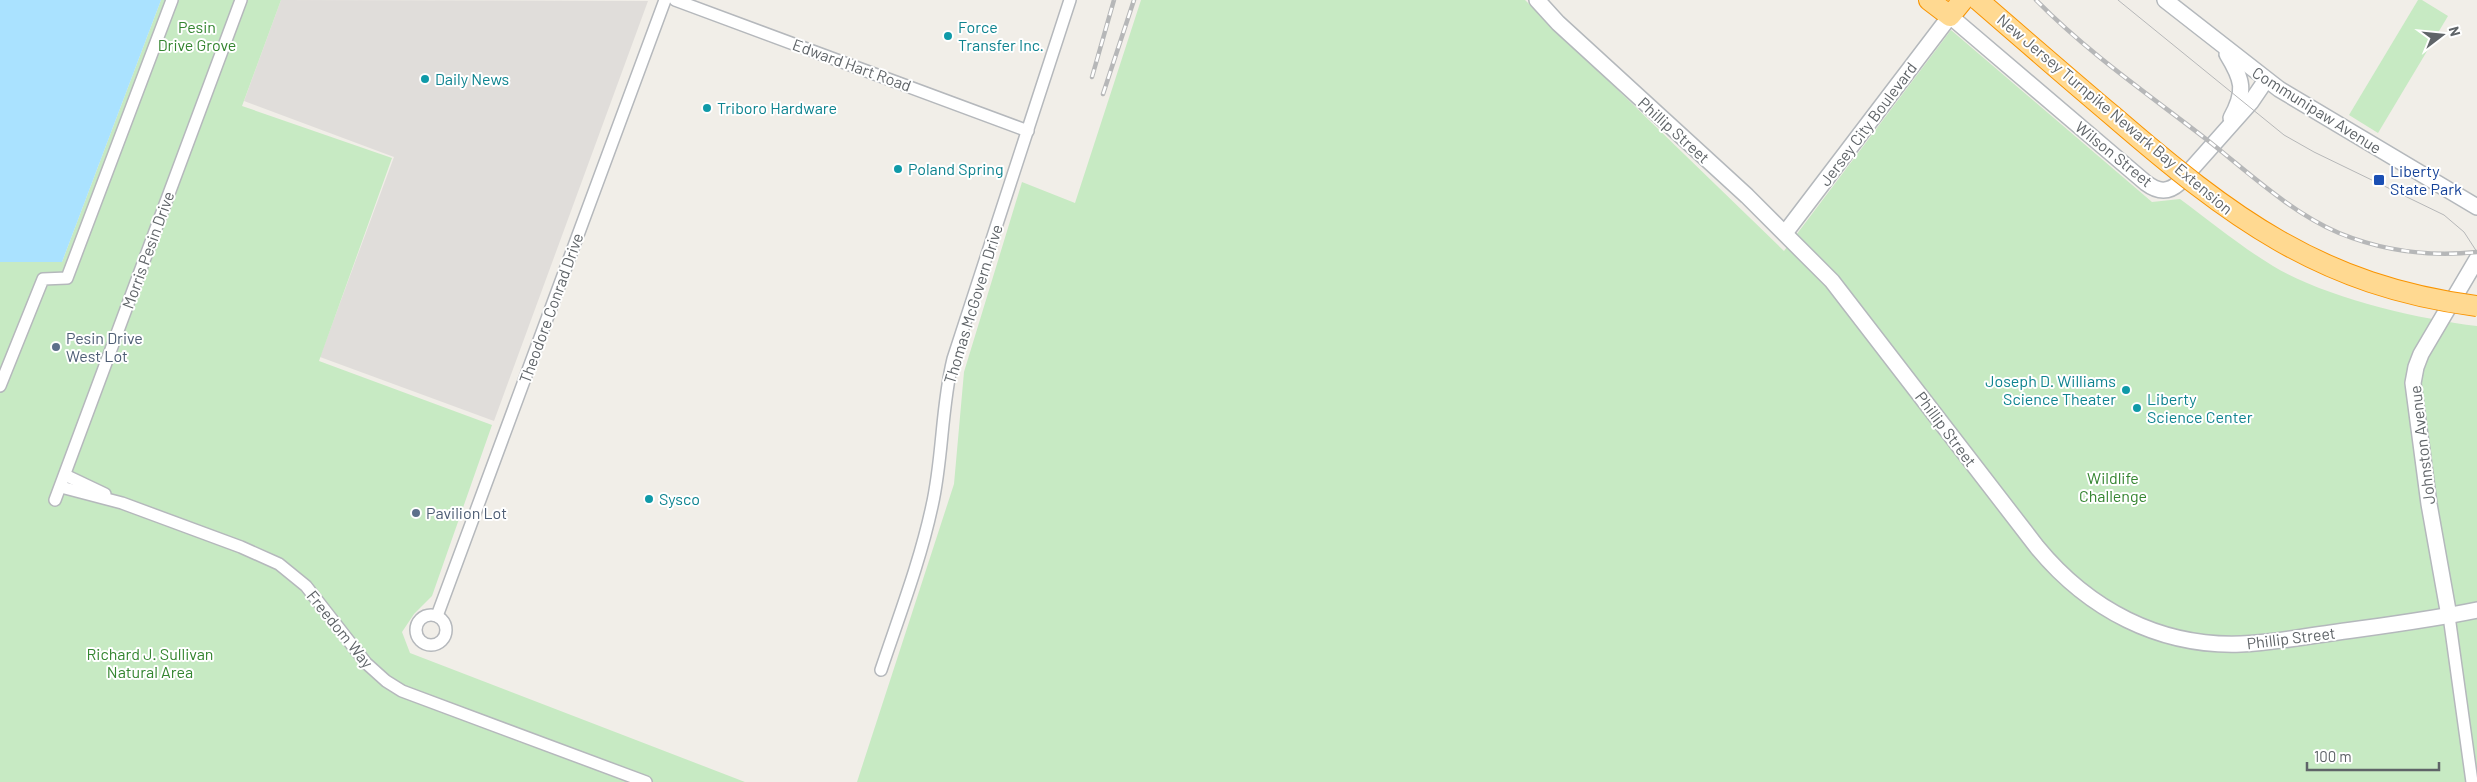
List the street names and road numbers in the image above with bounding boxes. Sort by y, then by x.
street label: New Jersey Turnpike Newark Bay Extension [1994,10,2237,218]
street label: Edward Hart Road [790,34,914,95]
street label: Jersey City Boulevard [1815,58,1920,189]
street label: Communipaw Avenue [2249,62,2385,157]
street label: Phillip Street [1635,93,1714,167]
street label: Wilson Street [2072,117,2157,190]
street label: Morris Pesin Drive [117,189,178,311]
street label: Thomas McGovern Drive [939,222,1006,386]
street label: Theodore Conrad Drive [515,230,587,385]
street label: Johnston Avenue [2405,384,2438,506]
street label: Phillip Street [1912,387,1981,470]
street label: Freedom Way [303,586,378,672]
street label: Phillip Street [2245,623,2336,652]

